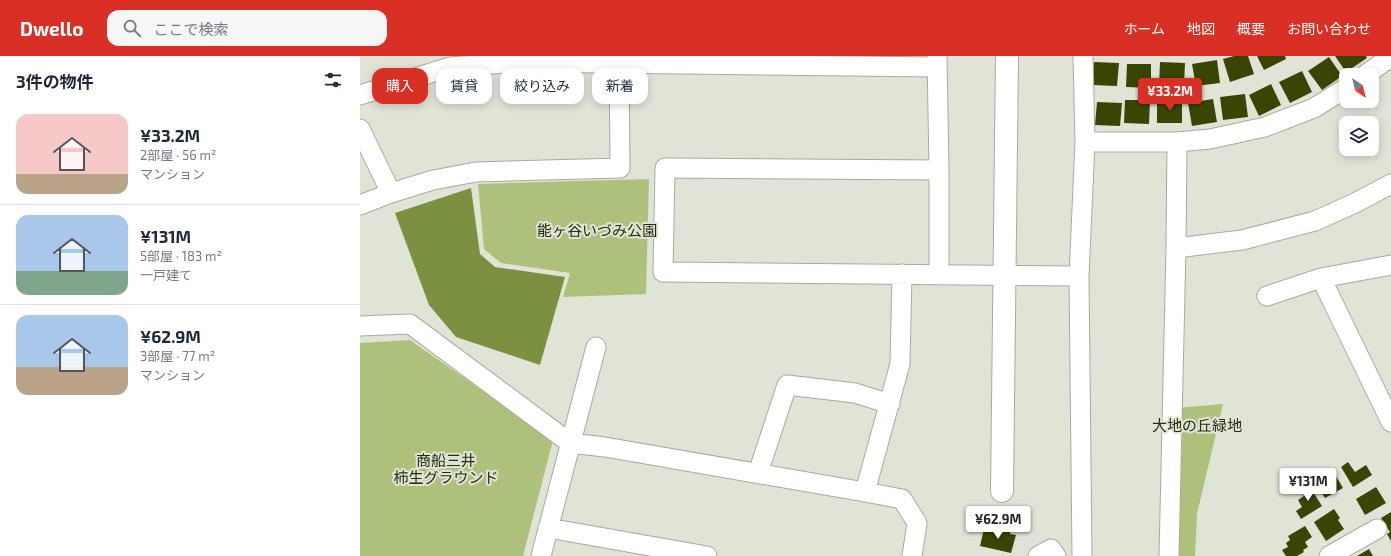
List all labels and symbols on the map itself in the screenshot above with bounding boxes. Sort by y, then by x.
north arrow [1339,68,1379,108]
pin: ¥33.2M [1137,78,1203,112]
park label: 能ヶ谷いづみ公園 [537,221,657,239]
park label: 大地の丘緑地 [1152,416,1242,434]
park label: 商船三井 柿生グラウンド [393,451,499,486]
pin: ¥131M [1280,468,1336,502]
pin: ¥62.9M [965,506,1031,540]

